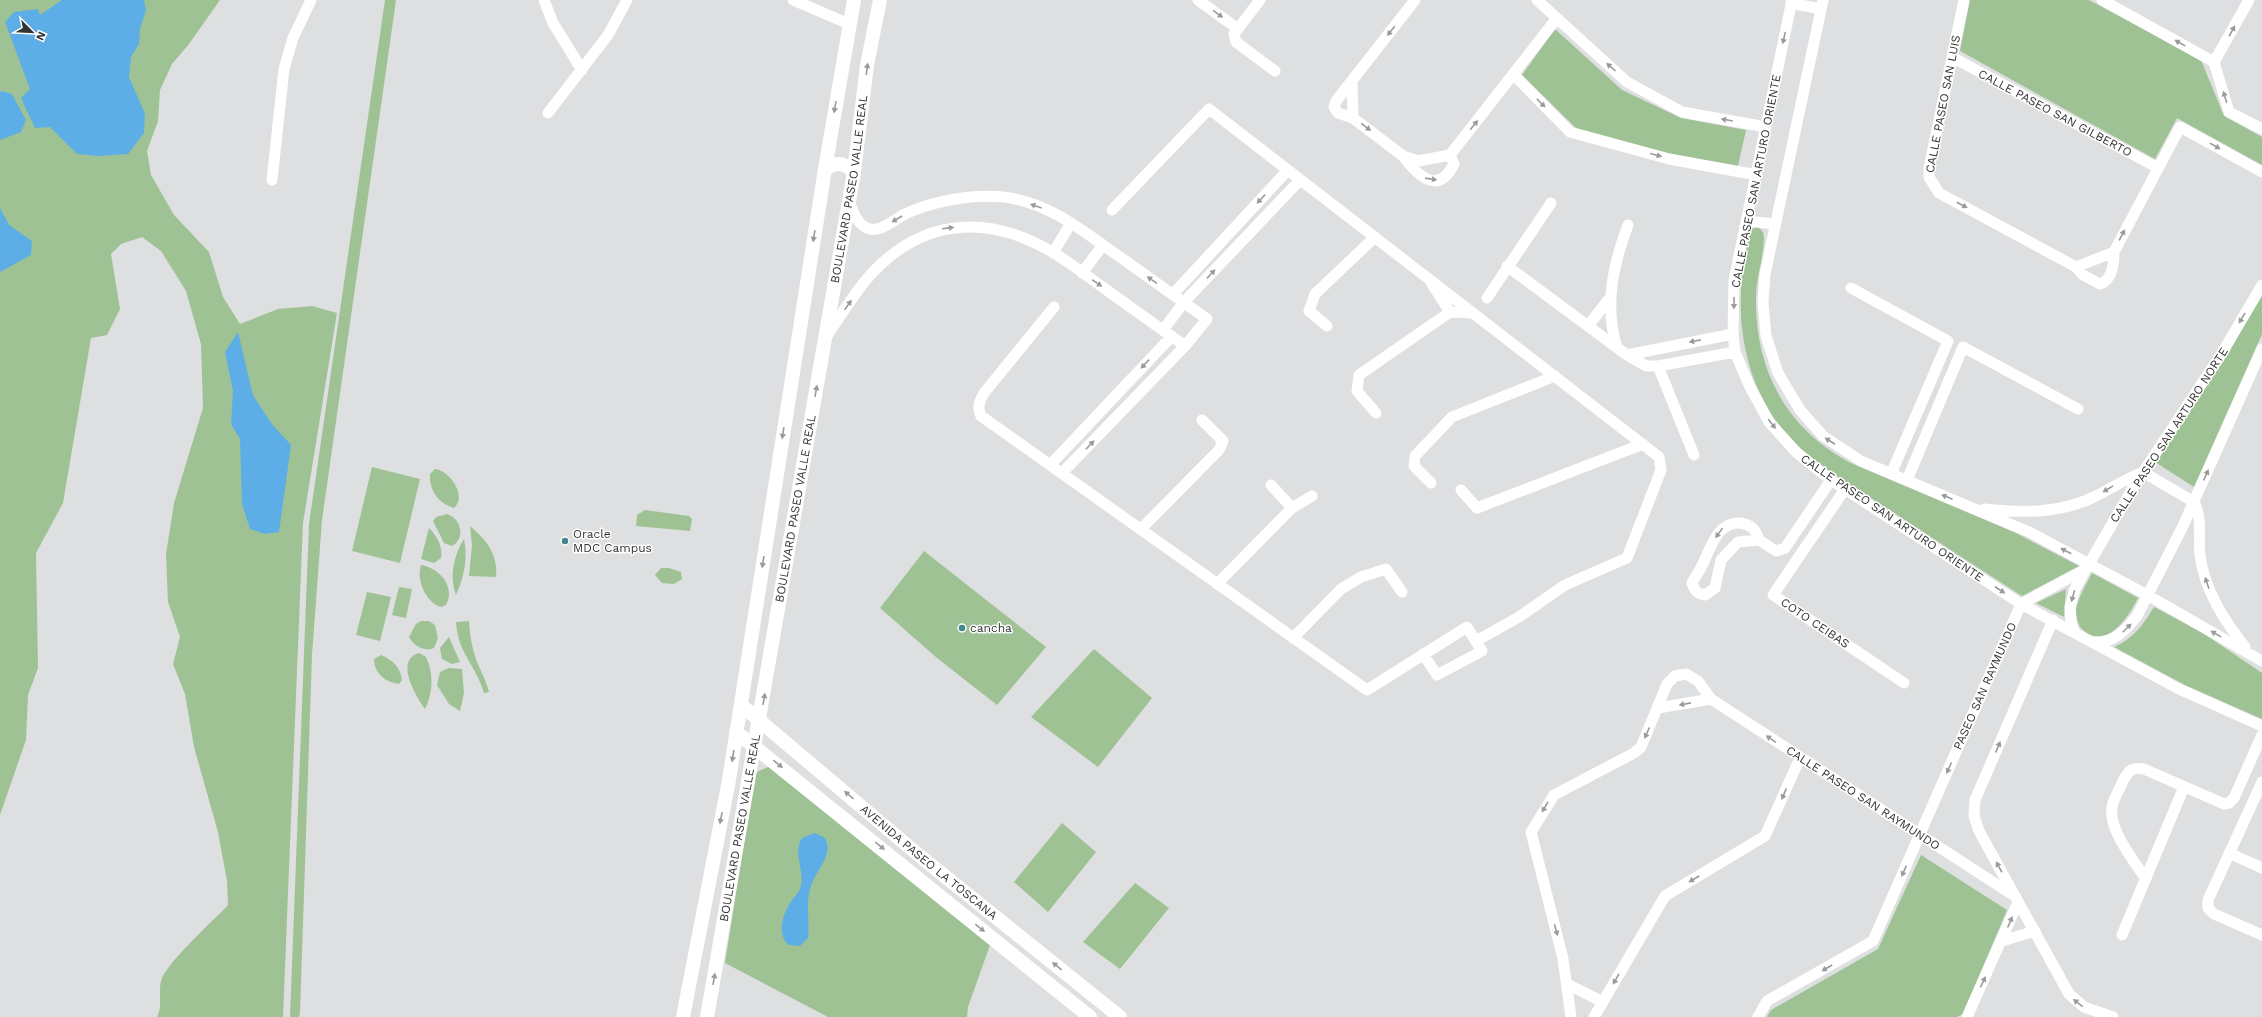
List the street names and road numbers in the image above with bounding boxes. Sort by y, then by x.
street label: CALLE PASEO SAN LUIS [1923,34,1963,174]
street label: CALLE PASEO SAN GILBERTO [1976,66,2134,160]
street label: CALLE PASEO SAN ARTURO ORIENTE [1728,73,1784,289]
street label: BOULEVARD PASEO VALLE REAL [828,94,870,284]
street label: CALLE PASEO SAN ARTURO NORTE [2107,345,2231,525]
street label: BOULEVARD PASEO VALLE REAL [772,414,819,604]
street label: CALLE PASEO SAN ARTURO ORIENTE [1798,451,1986,585]
street label: COTO CEIBAS [1778,595,1852,651]
street label: PASEO SAN RAYMUNDO [1951,620,2019,752]
street label: BOULEVARD PASEO VALLE REAL [717,733,763,923]
street label: CALLE PASEO SAN RAYMUNDO [1784,743,1942,853]
street label: AVENIDA PASEO LA TOSCANA [858,802,1000,923]

